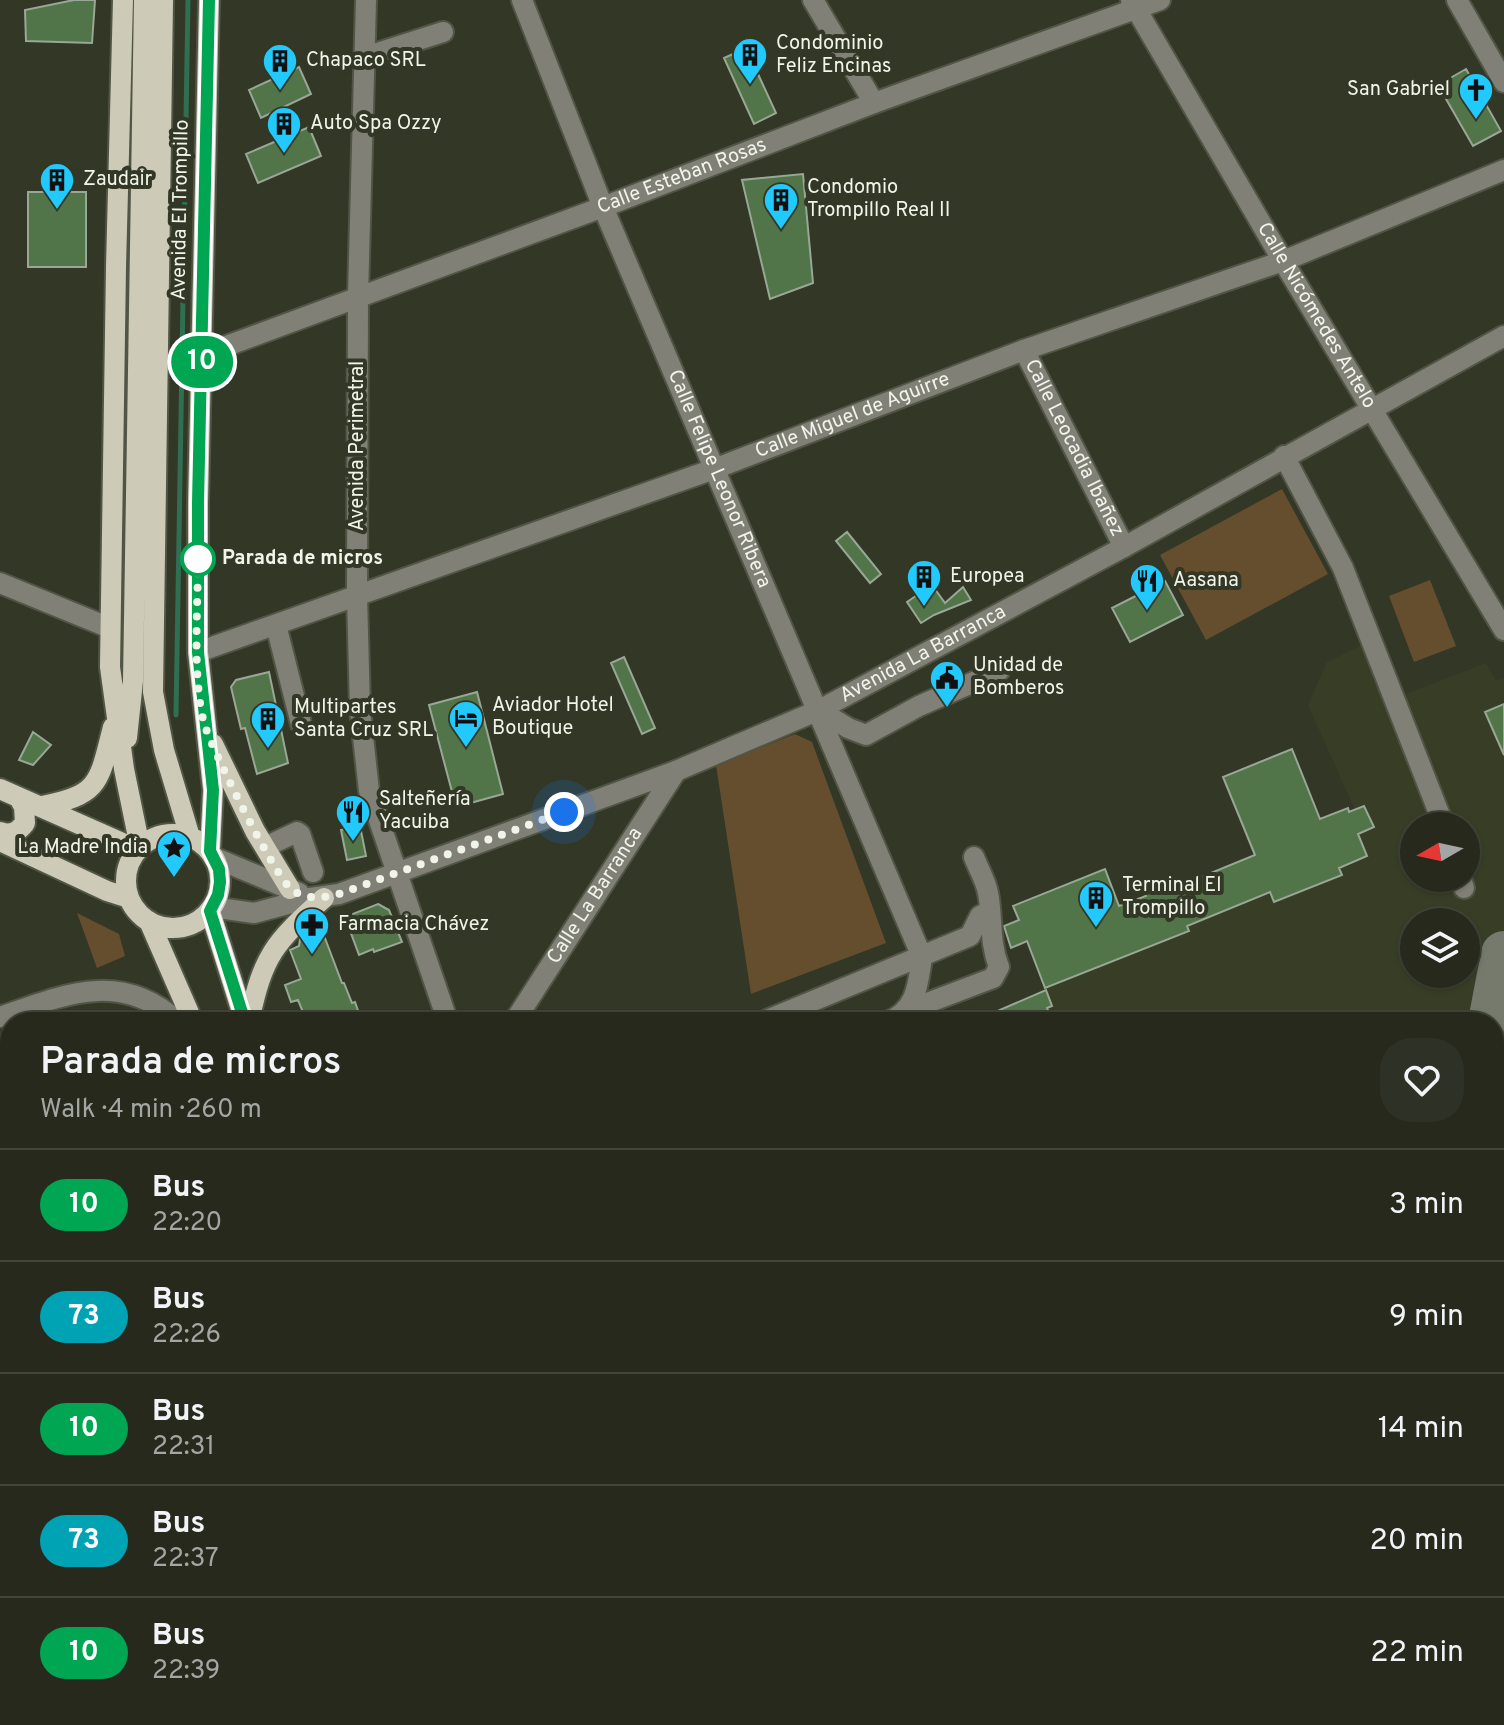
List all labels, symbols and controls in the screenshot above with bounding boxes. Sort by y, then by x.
place label: Condominio Feliz Encinas [776,31,891,80]
building icon: Condominio Feliz Encinas [731,36,769,86]
building icon: Chapaco SRL [261,42,299,92]
place label: Chapaco SRL [306,48,426,74]
church icon: San Gabriel [1457,71,1495,121]
place label: San Gabriel [1347,77,1450,103]
building icon: Auto Spa Ozzy [265,105,303,155]
place label: Auto Spa Ozzy [310,111,442,137]
street label: Avenida El Trompillo [166,119,196,301]
street label: Calle Esteban Rosas [593,132,770,221]
building icon: Zaudair [38,161,76,211]
place label: Zaudair [83,167,153,193]
place label: Condomio Trompillo Real II [807,175,950,224]
building icon: Condomio Trompillo Real II [762,181,800,231]
street label: Calle Nicómedes Antelo [1250,218,1382,414]
line badge: 10 [166,336,238,388]
text: 10 [187,344,217,380]
street label: Calle Leocadia Ibañez [1018,355,1130,541]
street label: Avenida Perimetral [345,361,371,531]
street label: Calle Felipe Leonor Ribera [661,366,777,592]
street label: Calle Miguel de Aguirre [752,367,954,465]
marker: Parada de micros [181,542,215,576]
place label: Parada de micros [222,546,383,572]
building icon: Europea [905,558,943,608]
restaurant icon: Aasana [1128,562,1166,612]
place label: Europea [950,564,1025,590]
place label: Aasana [1173,568,1239,594]
street label: Avenida La Barranca [836,599,1011,709]
place label: Unidad de Bomberos [973,653,1064,702]
public building icon: Unidad de Bomberos [928,659,966,709]
place label: Aviador Hotel Boutique [492,693,614,742]
place label: Multipartes Santa Cruz SRL [294,695,433,744]
hotel icon: Aviador Hotel Boutique [447,699,485,749]
building icon: Multipartes Santa Cruz SRL [249,700,287,750]
place label: Salteñería Yacuiba [379,787,471,836]
your location [544,792,584,832]
restaurant icon: Salteñería Yacuiba [334,793,372,843]
north arrow [1400,812,1480,892]
map controls [1400,812,1480,988]
street label: Calle La Barranca [542,823,649,969]
place icon: La Madre India [155,829,193,879]
place label: La Madre India [17,835,148,861]
place label: Terminal El Trompillo [1122,873,1222,922]
building icon: Terminal El Trompillo [1077,879,1115,929]
pharmacy icon: Farmacia Chávez [293,906,331,956]
button: layers [1400,908,1480,988]
place label: Farmacia Chávez [338,912,489,938]
button: heart [1380,1038,1464,1122]
text: Parada de micros [40,1039,342,1088]
text: Walk · 4 min · 260 m [40,1094,262,1127]
text: Bus [152,1170,205,1207]
text: 10 [69,1187,99,1223]
text: 3 min [1389,1187,1464,1224]
text: 22:20 [152,1207,222,1240]
text: Bus [152,1282,205,1319]
text: 73 [68,1299,100,1335]
text: 9 min [1389,1299,1464,1336]
text: 22:26 [152,1319,221,1352]
text: Bus [152,1394,205,1431]
text: 10 [69,1411,99,1447]
text: 14 min [1378,1411,1464,1448]
text: 22:31 [152,1431,215,1464]
text: Bus [152,1506,205,1543]
text: 73 [68,1523,100,1559]
text: 20 min [1369,1523,1464,1560]
text: 22:37 [152,1543,219,1576]
text: Bus [152,1618,205,1655]
text: 10 [69,1635,99,1671]
text: 22 min [1370,1635,1464,1672]
text: 22:39 [152,1655,220,1688]

